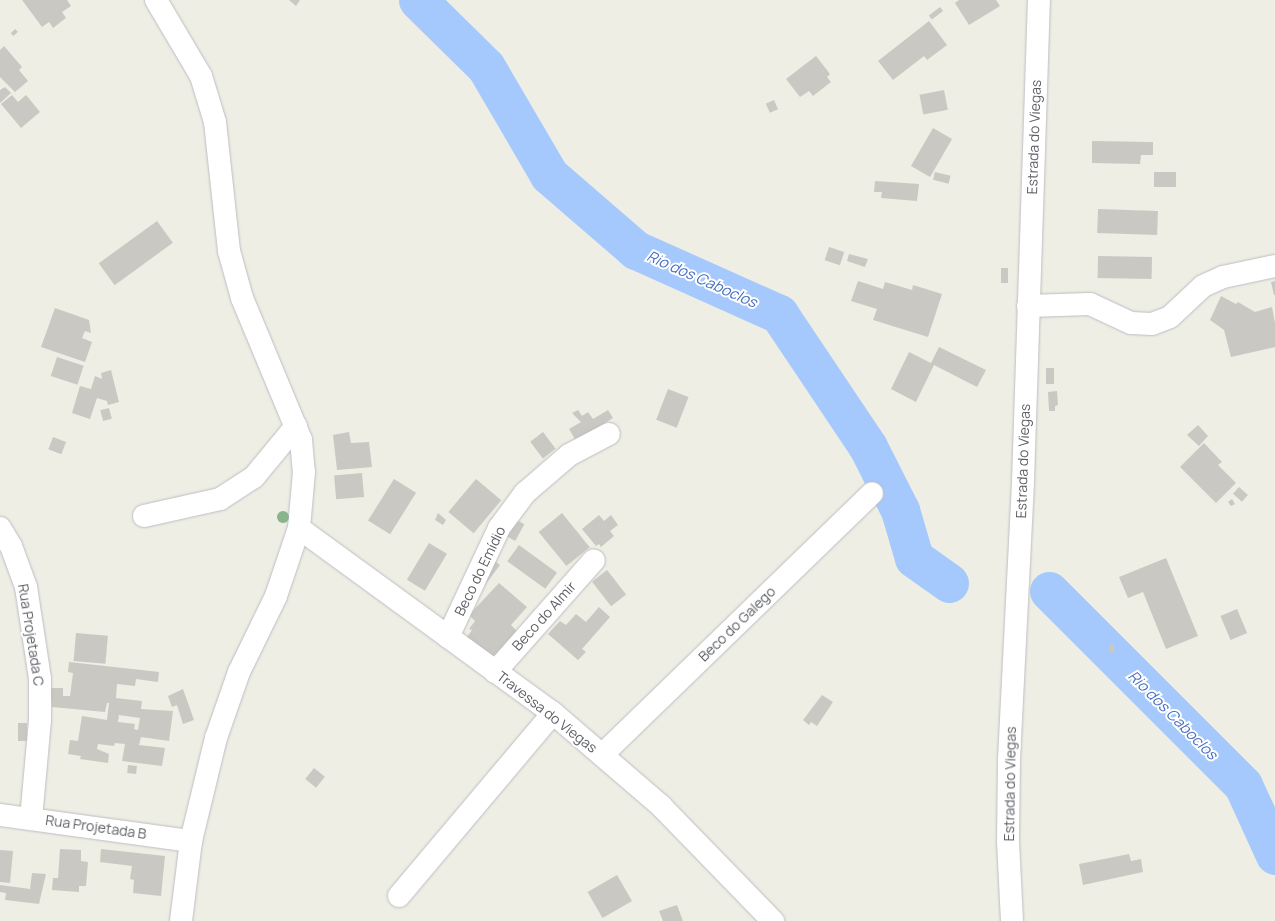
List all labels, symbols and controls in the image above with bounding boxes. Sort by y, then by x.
street label: Estrada do Viegas [1024,79,1044,195]
water label: Rio dos Caboclos [644,247,760,311]
street label: Estrada do Viegas [1013,403,1033,519]
street label: Beco do Emídio [451,523,509,619]
street label: Beco do Almir [509,578,579,654]
street label: Rua Projetada C [15,583,47,687]
street label: Beco do Galego [695,583,779,665]
water label: Rio dos Caboclos [1125,667,1221,763]
street label: Travessa do Viegas [494,668,600,756]
street label: Estrada do Viegas [1001,726,1019,842]
street label: Rua Projetada B [44,812,148,842]

